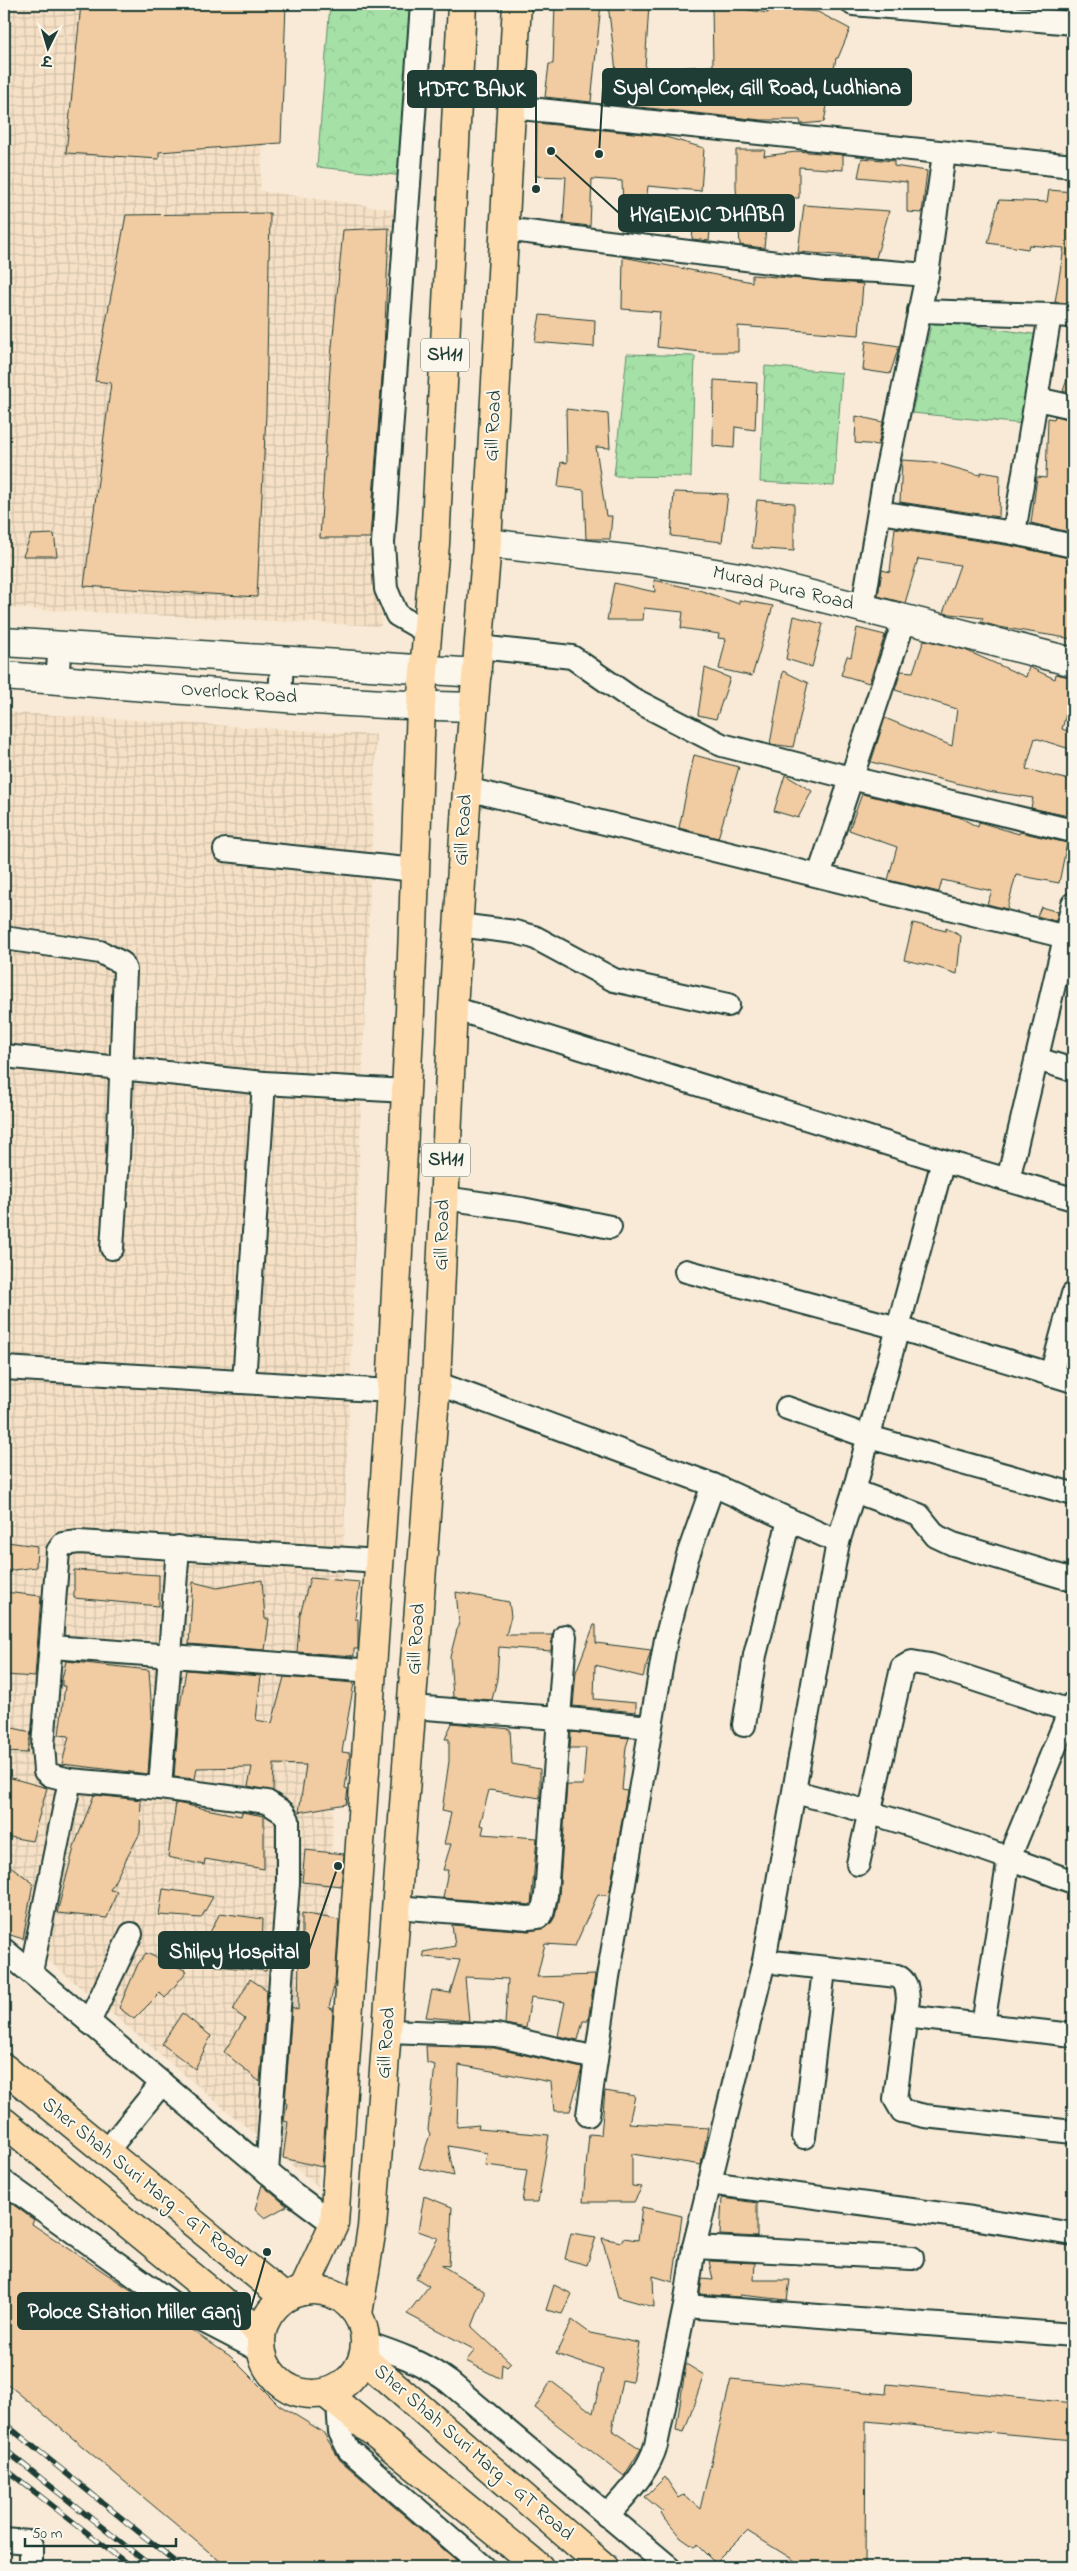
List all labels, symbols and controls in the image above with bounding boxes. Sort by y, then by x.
north arrow [22,22,72,72]
text: उ [40,48,55,70]
callout: Syal Complex, Gill Road, Ludhiana [603,69,911,105]
callout: HDFC BANK [408,71,536,107]
text: Syal Complex, Gill Road, Ludhiana [613,74,901,106]
text: HDFC BANK [418,76,526,106]
callout: HYGIENIC DHABA [619,195,794,231]
text: HYGIENIC DHABA [630,201,784,231]
road number: SH11 [421,338,469,372]
street label: Gill Road [478,390,510,462]
street label: Murad Pura Road [710,559,856,619]
street label: Overlock Road [180,675,298,713]
street label: Gill Road [447,793,481,867]
road number: SH11 [422,1144,470,1176]
street label: Gill Road [427,1199,459,1271]
street label: Gill Road [400,1602,434,1676]
callout: Shilpy Hospital [159,1932,309,1968]
text: Shilpy Hospital [169,1938,299,1970]
street label: Gill Road [370,2006,404,2080]
street label: Sher Shah Suri Marg - GT Road [34,2091,253,2276]
callout: Poloce Station Miller Ganj [18,2293,250,2329]
text: Poloce Station Miller Ganj [28,2298,241,2328]
street label: Sher Shah Suri Marg - GT Road [366,2358,580,2549]
scale bar [25,2516,176,2548]
text: 50 m [32,2523,63,2545]

